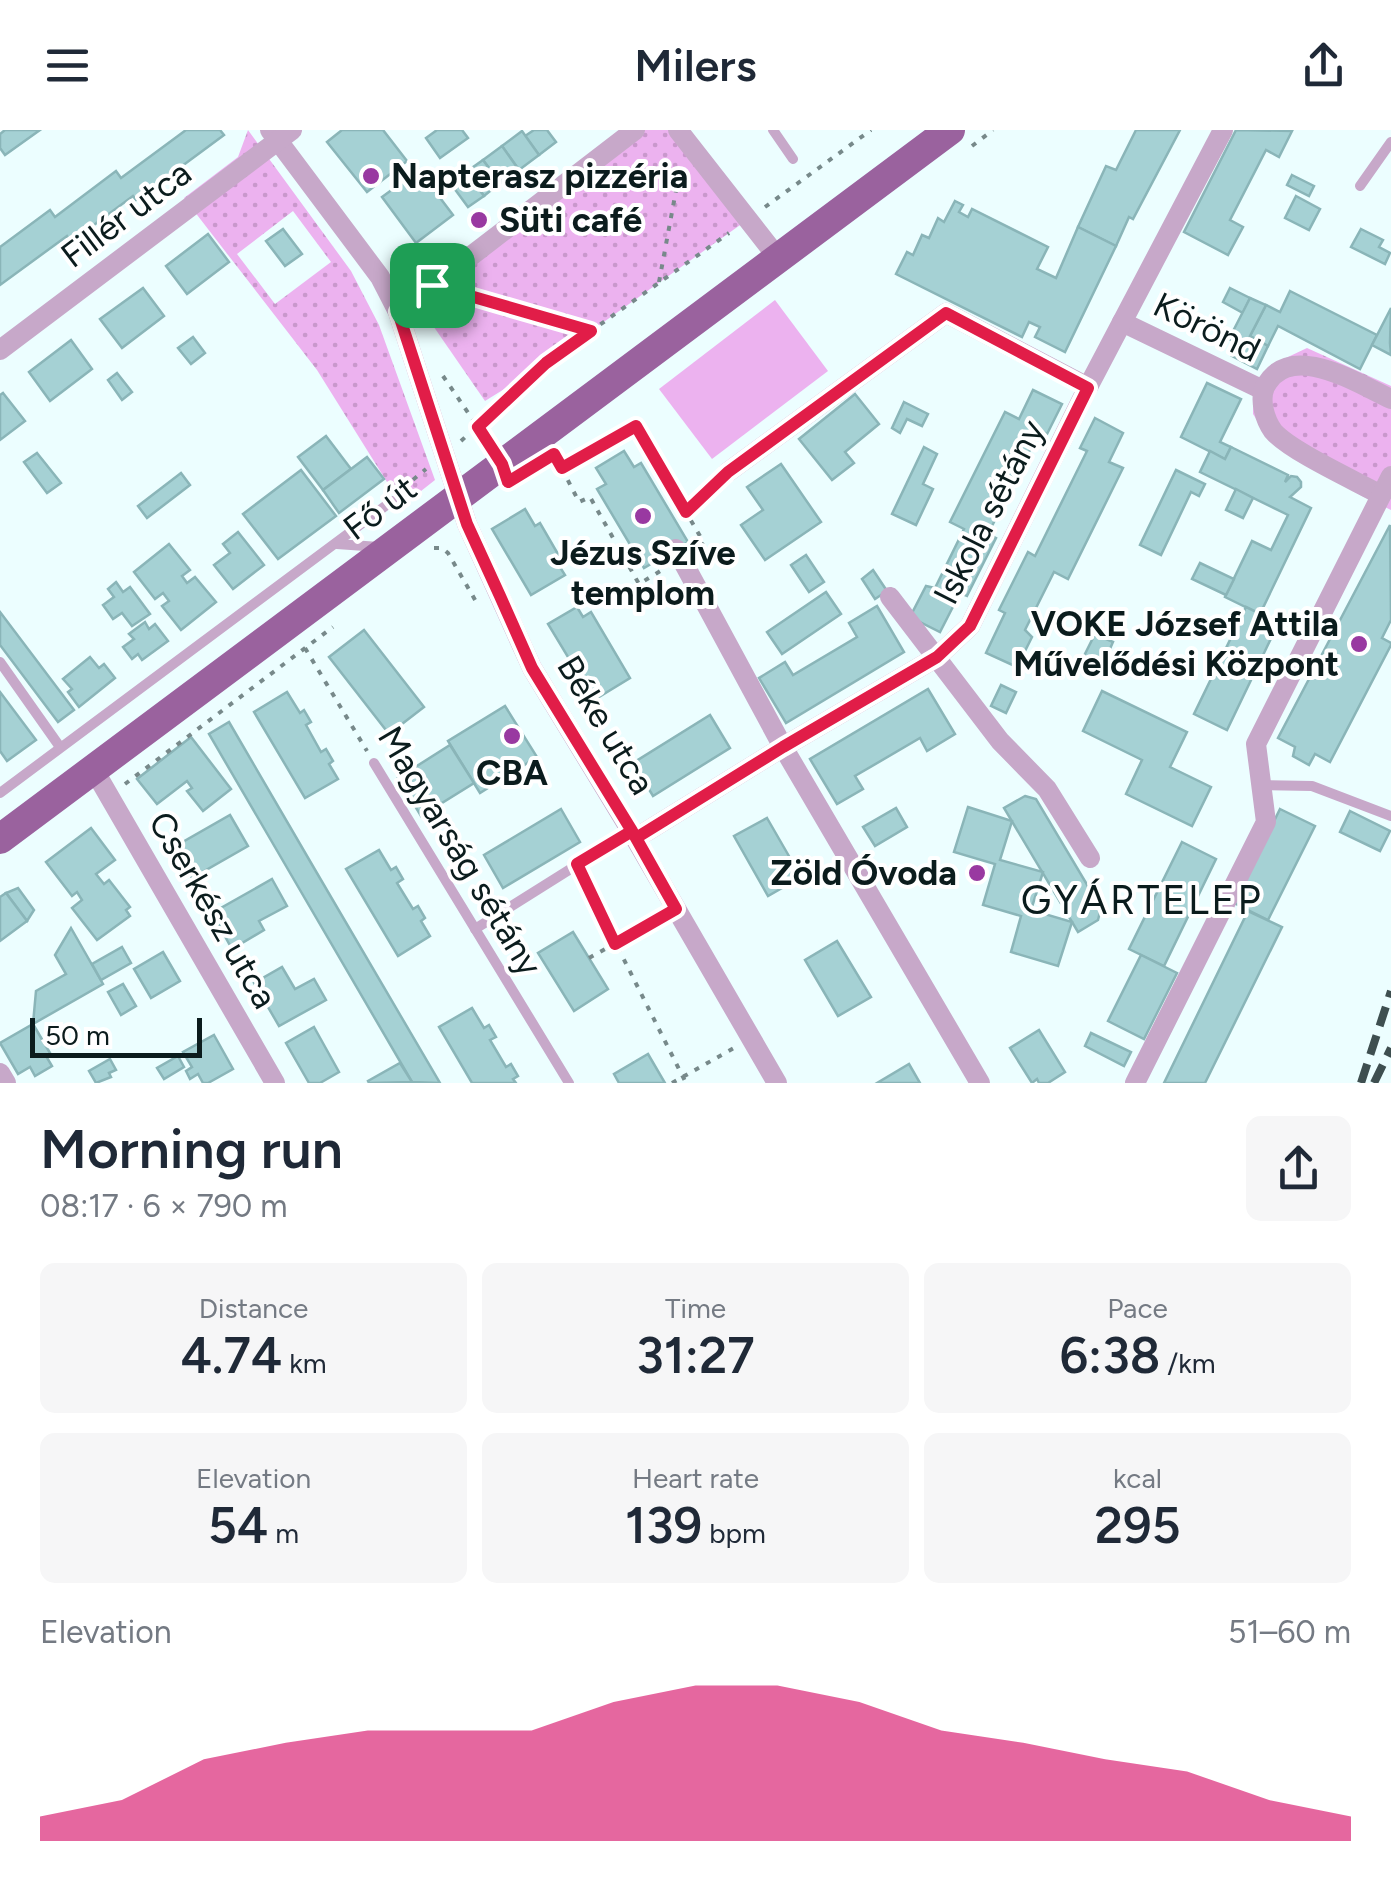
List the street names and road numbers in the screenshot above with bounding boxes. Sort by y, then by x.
street label: Fillér utca [53,152,199,276]
street label: Körönd [1147,283,1267,371]
street label: Iskola sétány [925,412,1054,611]
street label: Fő út [335,467,425,549]
street label: Béke utca [548,648,664,802]
street label: Magyarság sétány [369,719,551,984]
street label: Cserkész utca [140,804,286,1016]

